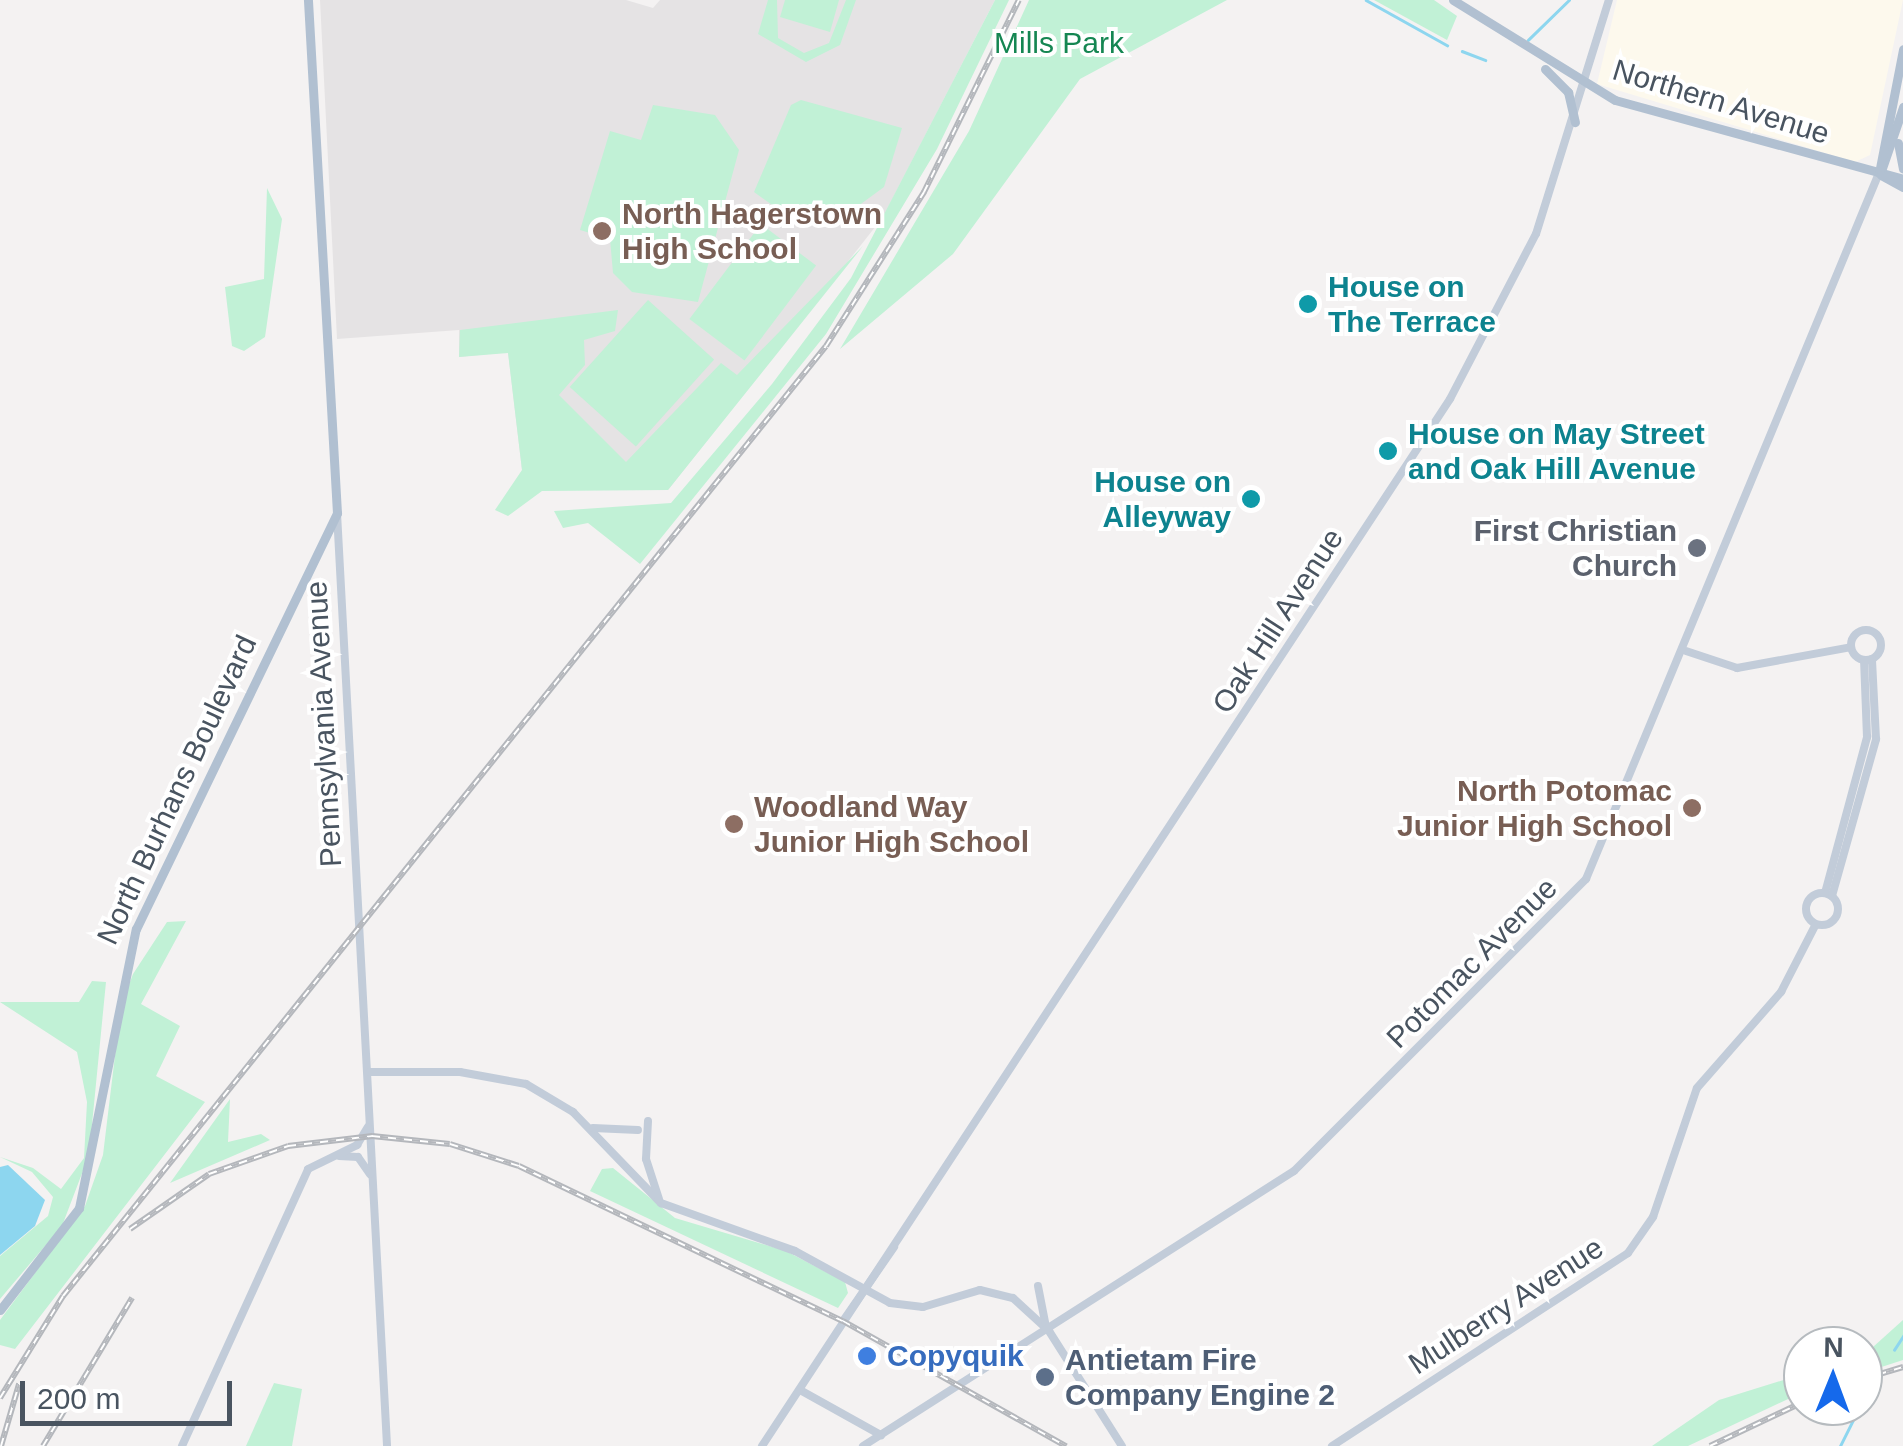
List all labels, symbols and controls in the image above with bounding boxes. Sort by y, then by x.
park label: Mills Park [994,25,1124,61]
street label: Northern Avenue [1608,52,1834,152]
place label: North Hagerstown High School [622,196,882,266]
marker: North Hagerstown High School [591,220,613,242]
place label: House on The Terrace [1328,269,1496,340]
marker: House on The Terrace [1297,293,1319,315]
place label: House on May Street and Oak Hill Avenue [1408,416,1705,486]
marker: House on May Street and Oak Hill Avenue [1377,440,1399,462]
place label: House on Alleyway [1094,464,1231,534]
marker: House on Alleyway [1240,488,1262,510]
place label: First Christian Church [1474,513,1677,584]
street label: Oak Hill Avenue [1204,521,1352,721]
marker: First Christian Church [1686,537,1708,559]
street label: Pennsylvania Avenue [298,579,350,869]
street label: North Burhans Boulevard [90,630,264,950]
place label: North Potomac Junior High School [1397,773,1672,844]
place label: Woodland Way Junior High School [754,789,1029,860]
marker: North Potomac Junior High School [1681,797,1703,819]
marker: Woodland Way Junior High School [723,813,745,835]
street label: Potomac Avenue [1379,870,1565,1056]
street label: Mulberry Avenue [1401,1229,1611,1383]
north arrow [1783,1326,1883,1426]
text: N [1823,1332,1844,1363]
place label: Copyquik [887,1338,1024,1374]
place label: Antietam Fire Company Engine 2 [1065,1342,1335,1412]
marker: Copyquik [856,1345,878,1367]
scale bar [25,1361,238,1423]
marker: Antietam Fire Company Engine 2 [1034,1366,1056,1388]
text: 200 m [37,1382,120,1415]

